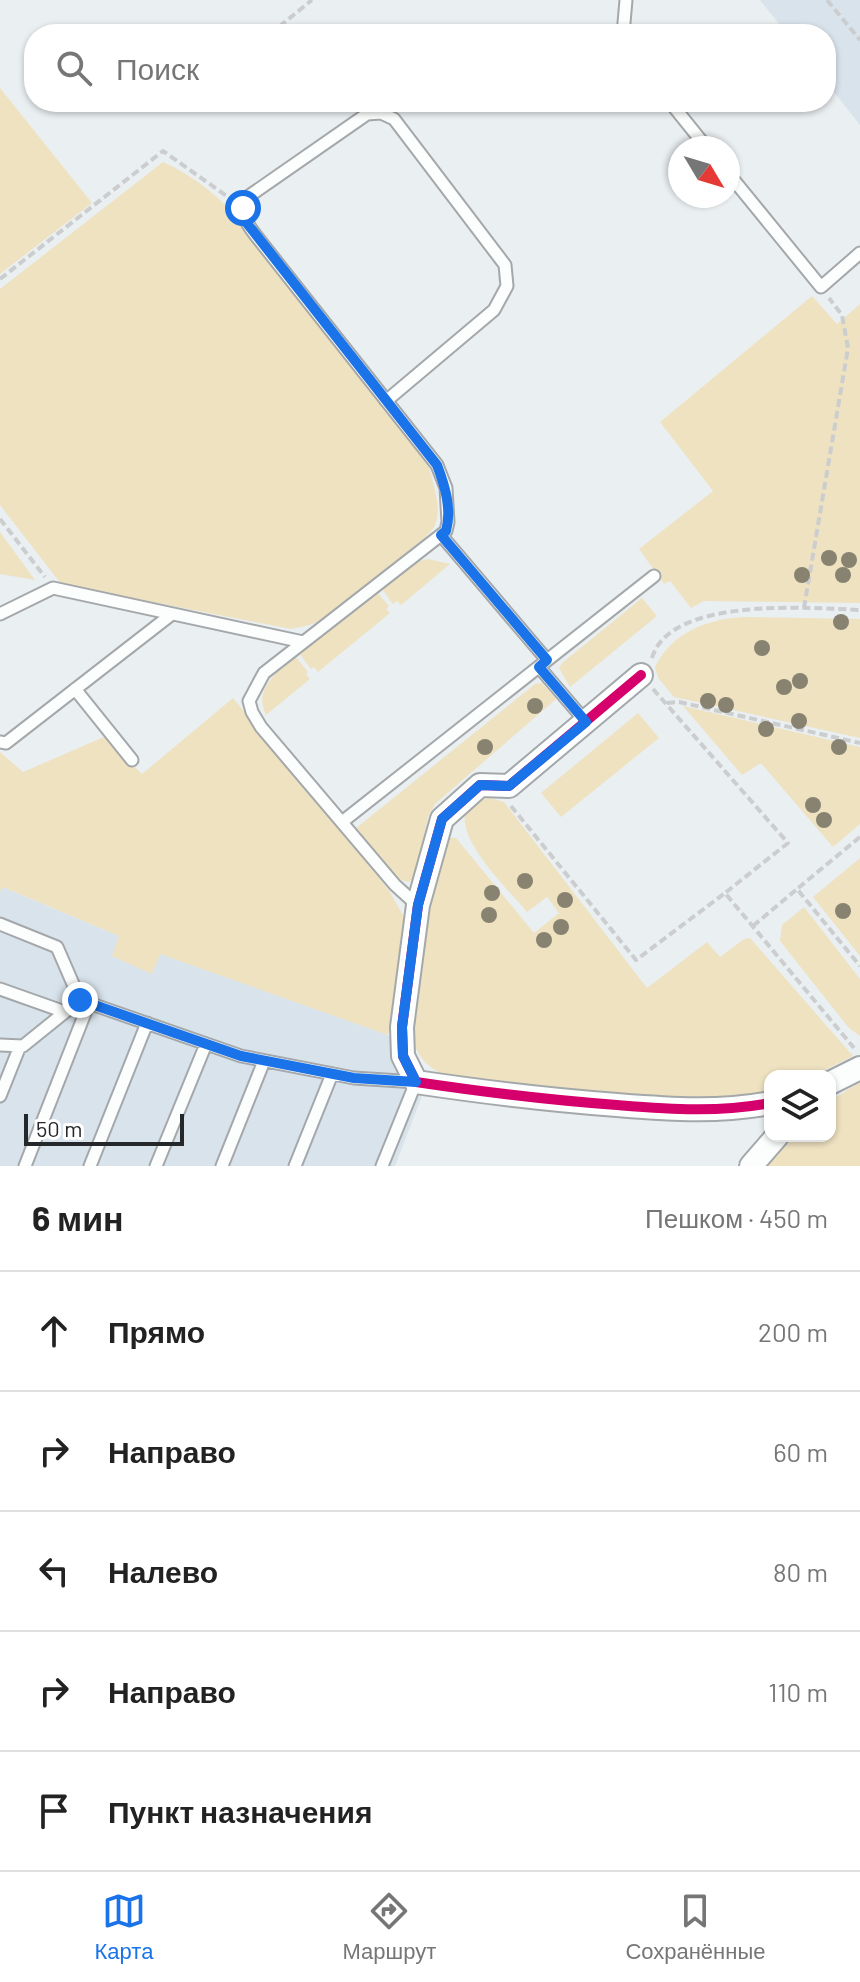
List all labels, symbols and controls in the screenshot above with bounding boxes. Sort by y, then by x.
search box [24,24,836,112]
icon: search [52,46,96,90]
text: Поиск [116,50,199,86]
north arrow [668,136,740,208]
route start [225,190,261,226]
route end [62,982,98,1018]
map controls [764,1070,836,1142]
button: layers [764,1070,836,1142]
scale bar [24,1110,184,1146]
text: 50 m [36,1115,82,1141]
text: 6 мин [32,1197,124,1238]
text: Пешком · 450 m [645,1202,828,1233]
icon: ahead [32,1309,76,1353]
text: Прямо [108,1313,205,1349]
text: 200 m [758,1316,828,1347]
icon: right [32,1429,76,1473]
text: Направо [108,1433,236,1469]
text: 60 m [773,1436,828,1467]
icon: left [32,1549,76,1593]
text: Налево [108,1553,218,1589]
text: 80 m [773,1556,828,1587]
icon: right [32,1669,76,1713]
text: Направо [108,1673,236,1709]
text: 110 m [768,1676,828,1707]
icon: arrive [32,1789,76,1833]
text: Пункт назначения [108,1793,372,1829]
tab: Карта [95,1889,153,1965]
tab: Маршрут [343,1889,436,1965]
tab: Сохранённые [625,1889,765,1965]

